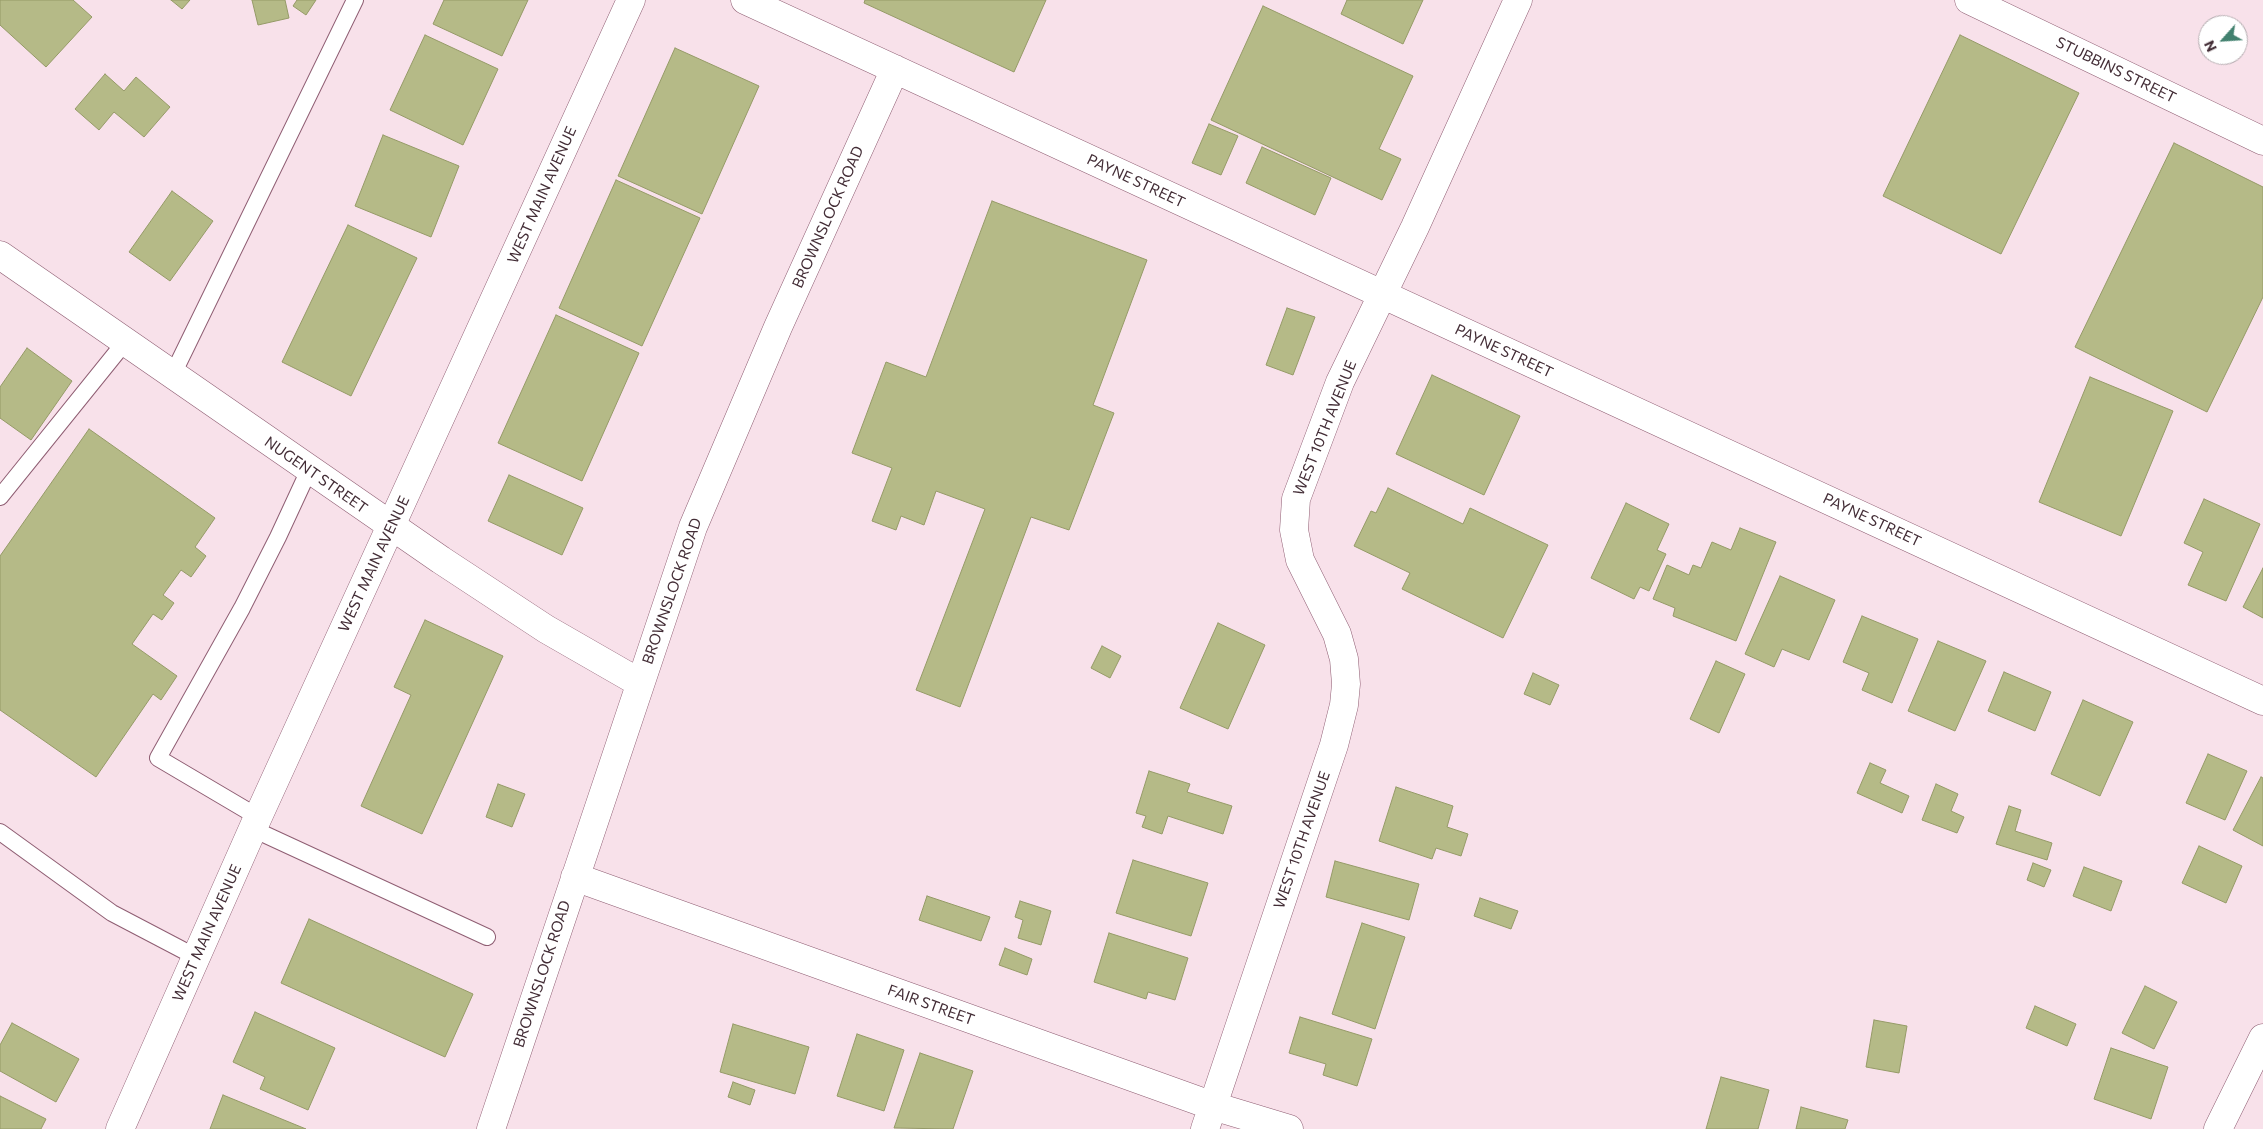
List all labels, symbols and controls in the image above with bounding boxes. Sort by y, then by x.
north arrow [2198,15,2248,65]
street label: STUBBINS STREET [2053,33,2179,107]
text: N [2200,38,2220,55]
street label: WEST MAIN AVENUE [504,124,580,266]
street label: BROWNSLOCK ROAD [789,143,867,291]
street label: PAYNE STREET [1084,150,1188,212]
street label: PAYNE STREET [1452,320,1556,382]
street label: WEST 10TH AVENUE [1290,358,1360,498]
street label: NUGENT STREET [261,433,371,517]
street label: PAYNE STREET [1820,489,1924,551]
street label: WEST MAIN AVENUE [335,493,413,635]
street label: BROWNSLOCK ROAD [638,515,706,667]
street label: WEST 10TH AVENUE [1270,769,1334,911]
street label: WEST MAIN AVENUE [169,862,245,1004]
street label: BROWNSLOCK ROAD [510,898,574,1050]
street label: FAIR STREET [885,981,977,1029]

